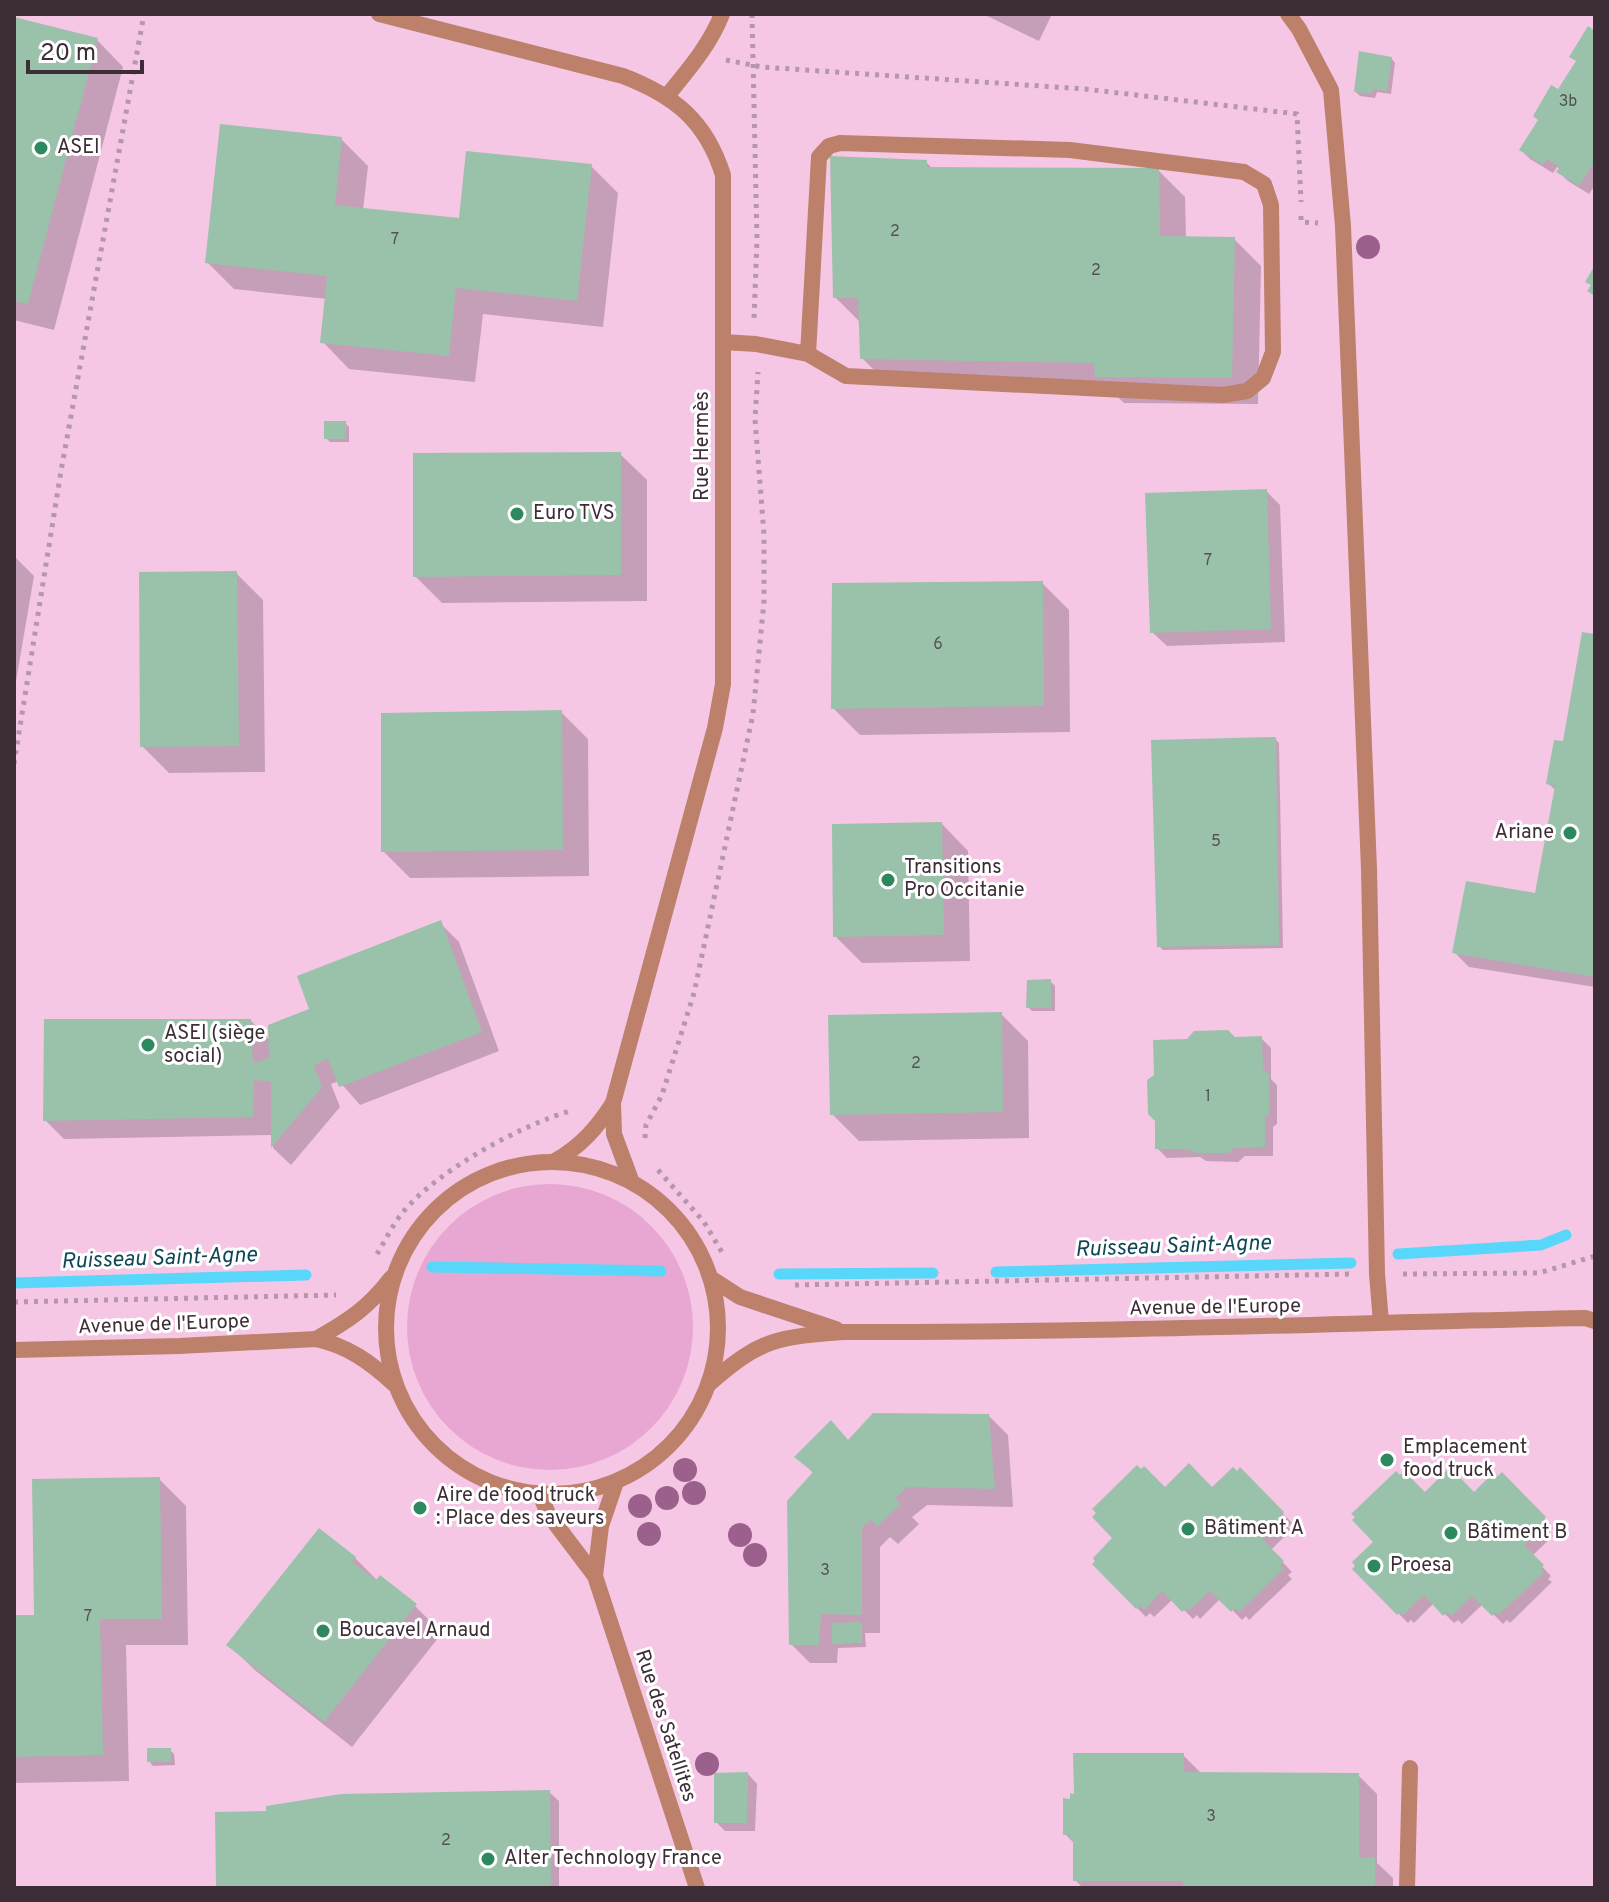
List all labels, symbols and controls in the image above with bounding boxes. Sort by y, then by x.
scale bar [28,24,142,74]
text: 20 m [40,39,96,69]
house number: 3b [1559,92,1577,112]
place label: ASEI [57,135,100,161]
marker: ASEI [32,139,50,157]
house number: 2 [890,222,900,242]
house number: 7 [391,230,399,250]
house number: 2 [1091,261,1101,281]
street label: Rue Hermès [690,391,716,501]
place label: Euro TVS [533,501,615,527]
marker: Euro TVS [508,505,526,523]
house number: 7 [1204,551,1212,571]
house number: 6 [933,635,943,655]
place label: Ariane [1495,820,1554,846]
marker: Ariane [1561,824,1579,842]
house number: 5 [1211,832,1221,852]
place label: Transitions Pro Occitanie [904,855,1025,904]
marker: Transitions Pro Occitanie [879,871,897,889]
place label: ASEI (siège social) [164,1021,265,1070]
marker: ASEI (siège social) [139,1036,157,1054]
house number: 2 [911,1054,921,1074]
house number: 1 [1205,1087,1211,1107]
water label: Ruisseau Saint-Agne [1075,1230,1272,1264]
water label: Ruisseau Saint-Agne [61,1242,258,1276]
street label: Avenue de l'Europe [1129,1294,1301,1322]
street label: Avenue de l'Europe [78,1309,250,1341]
place label: Emplacement food truck [1403,1435,1527,1484]
marker: Emplacement food truck [1378,1451,1396,1469]
place label: Aire de food truck : Place des saveurs [436,1483,604,1532]
marker: Aire de food truck : Place des saveurs [411,1499,429,1517]
place label: Bâtiment A [1204,1516,1304,1542]
marker: Bâtiment A [1179,1520,1197,1538]
place label: Bâtiment B [1467,1520,1567,1546]
marker: Bâtiment B [1442,1524,1460,1542]
place label: Proesa [1390,1553,1452,1579]
marker: Proesa [1365,1557,1383,1575]
house number: 3 [820,1561,830,1581]
house number: 7 [84,1607,92,1627]
place label: Boucavel Arnaud [339,1618,490,1644]
marker: Boucavel Arnaud [314,1622,332,1640]
street label: Rue des Satellites [628,1647,702,1805]
house number: 3 [1206,1807,1216,1827]
house number: 2 [441,1831,451,1851]
place label: Alter Technology France [504,1846,722,1872]
marker: Alter Technology France [479,1850,497,1868]

